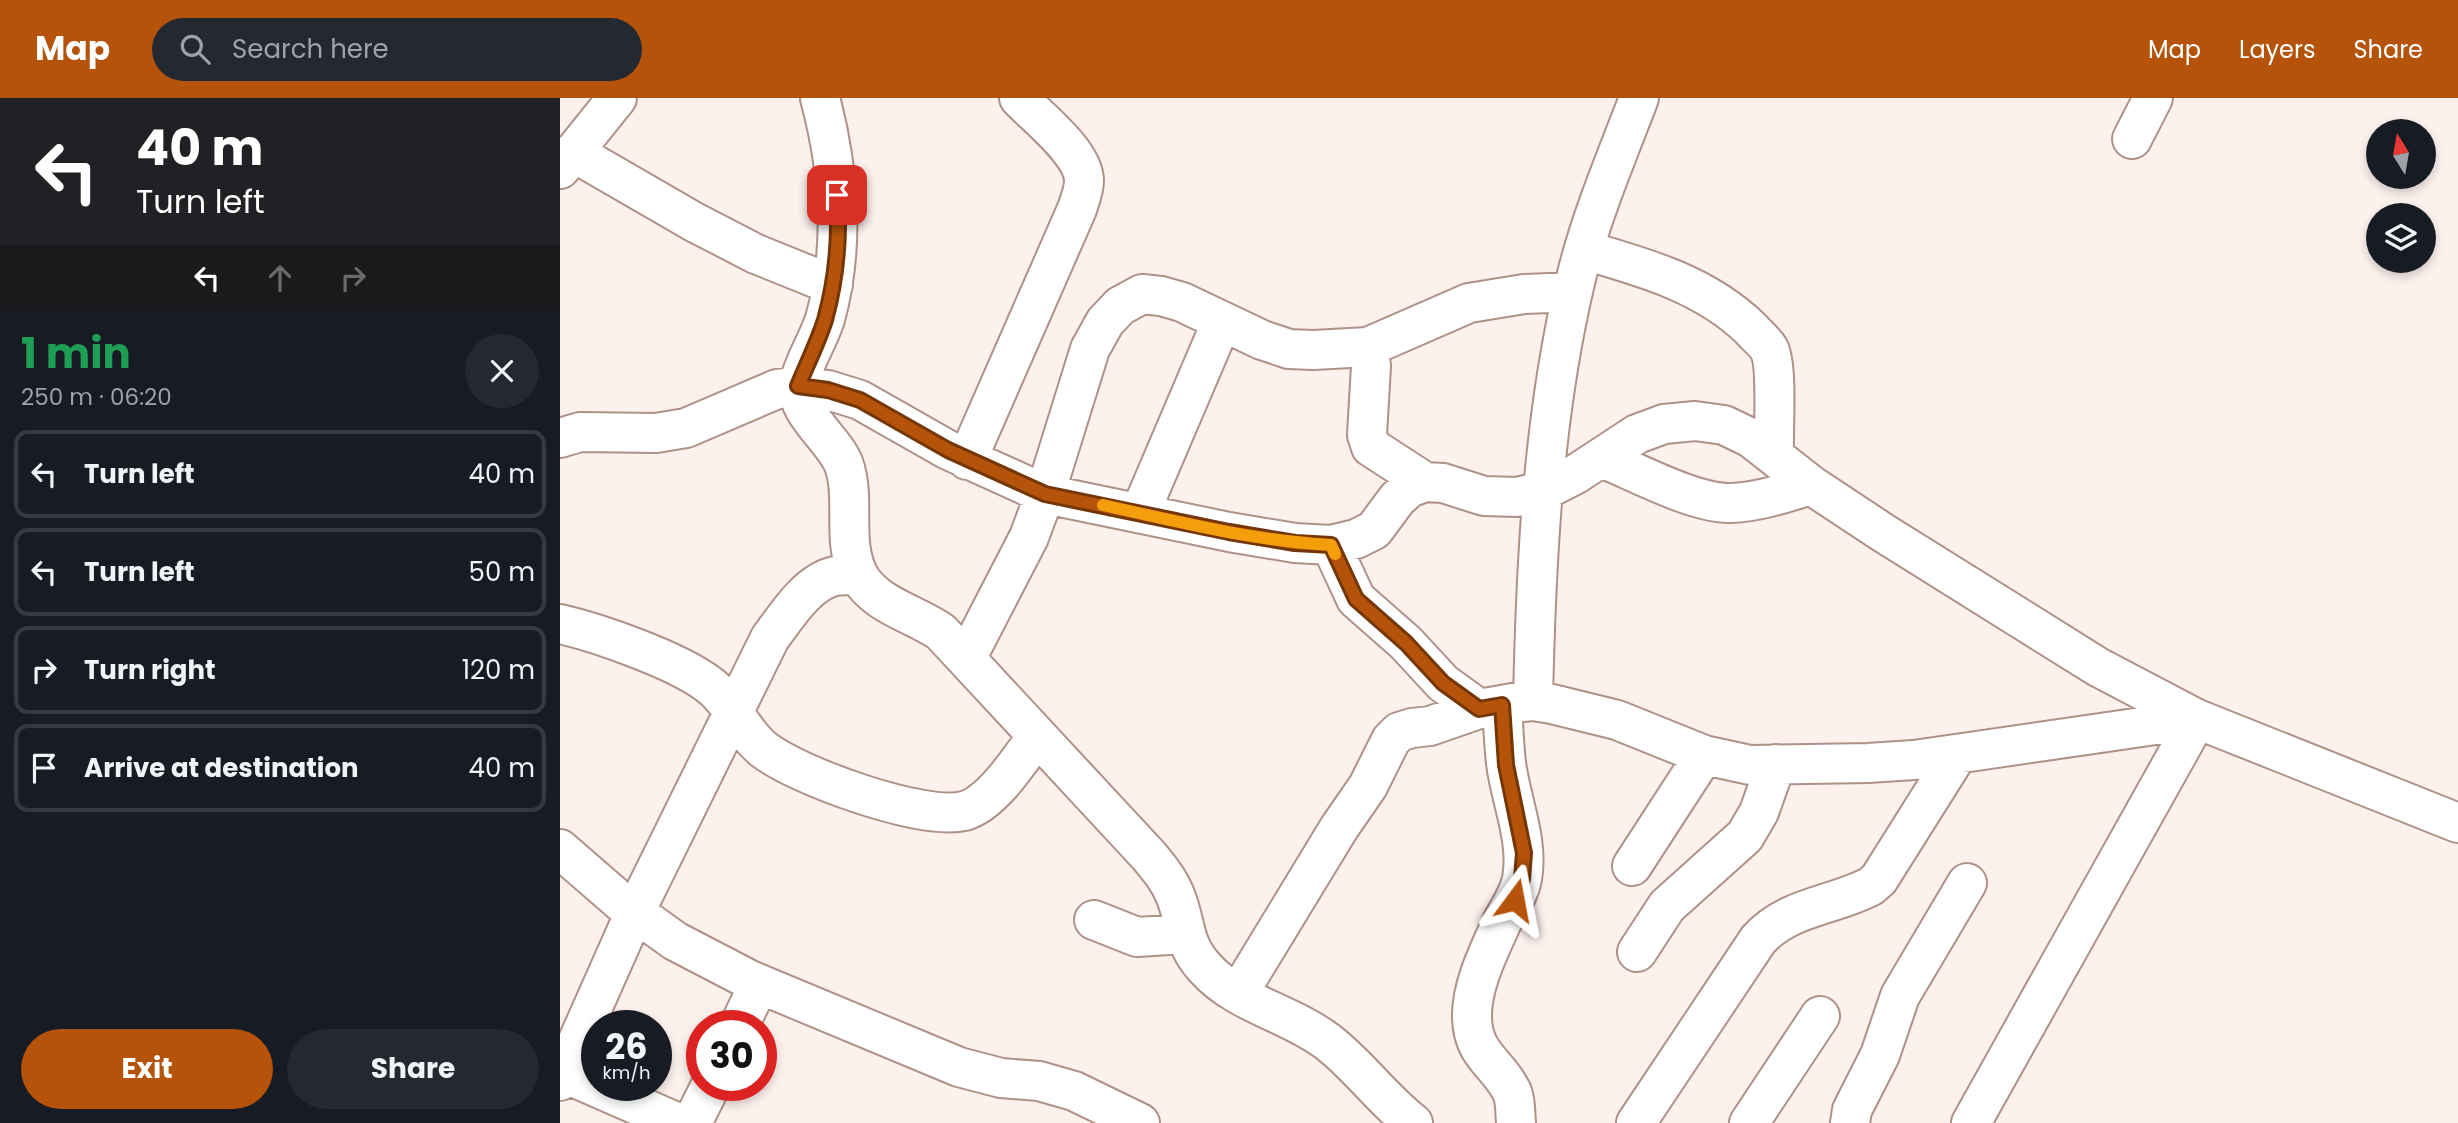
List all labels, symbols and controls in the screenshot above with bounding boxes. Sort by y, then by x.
search box [152,18,642,81]
text: Map [35,25,110,72]
icon: search [176,30,214,68]
text: Search here [232,31,389,67]
text: Map [2148,33,2201,66]
text: Layers [2239,33,2315,66]
text: Share [2353,33,2423,66]
text: 40 m [136,114,263,182]
north arrow [2366,119,2436,189]
map controls [2366,119,2436,273]
icon: left [21,126,112,217]
pin [807,165,867,225]
icon: arrive [818,176,856,214]
text: Turn left [136,179,265,224]
button: layers [2366,203,2436,273]
icon: left [188,259,226,297]
icon: ahead [261,259,299,297]
icon: right [334,259,372,297]
text: 1 min [21,324,131,383]
button: close [465,334,539,408]
text: 250 m · 06:20 [21,381,172,413]
icon: left [25,455,63,493]
text: Turn left [84,456,195,492]
text: 40 m [469,456,535,492]
icon: left [25,553,63,591]
text: Turn left [84,554,195,590]
text: 50 m [469,554,535,590]
icon: right [25,651,63,689]
text: Turn right [84,652,216,688]
text: 120 m [462,652,535,688]
icon: arrive [25,749,63,787]
text: Arrive at destination [84,750,359,786]
text: 40 m [469,750,535,786]
position arrow [1478,863,1552,937]
speed limit sign: 30 [686,1010,777,1101]
text: 26 [605,1022,648,1071]
button: Exit [21,1029,273,1109]
button: Share [287,1029,539,1109]
text: km/h [603,1060,650,1085]

